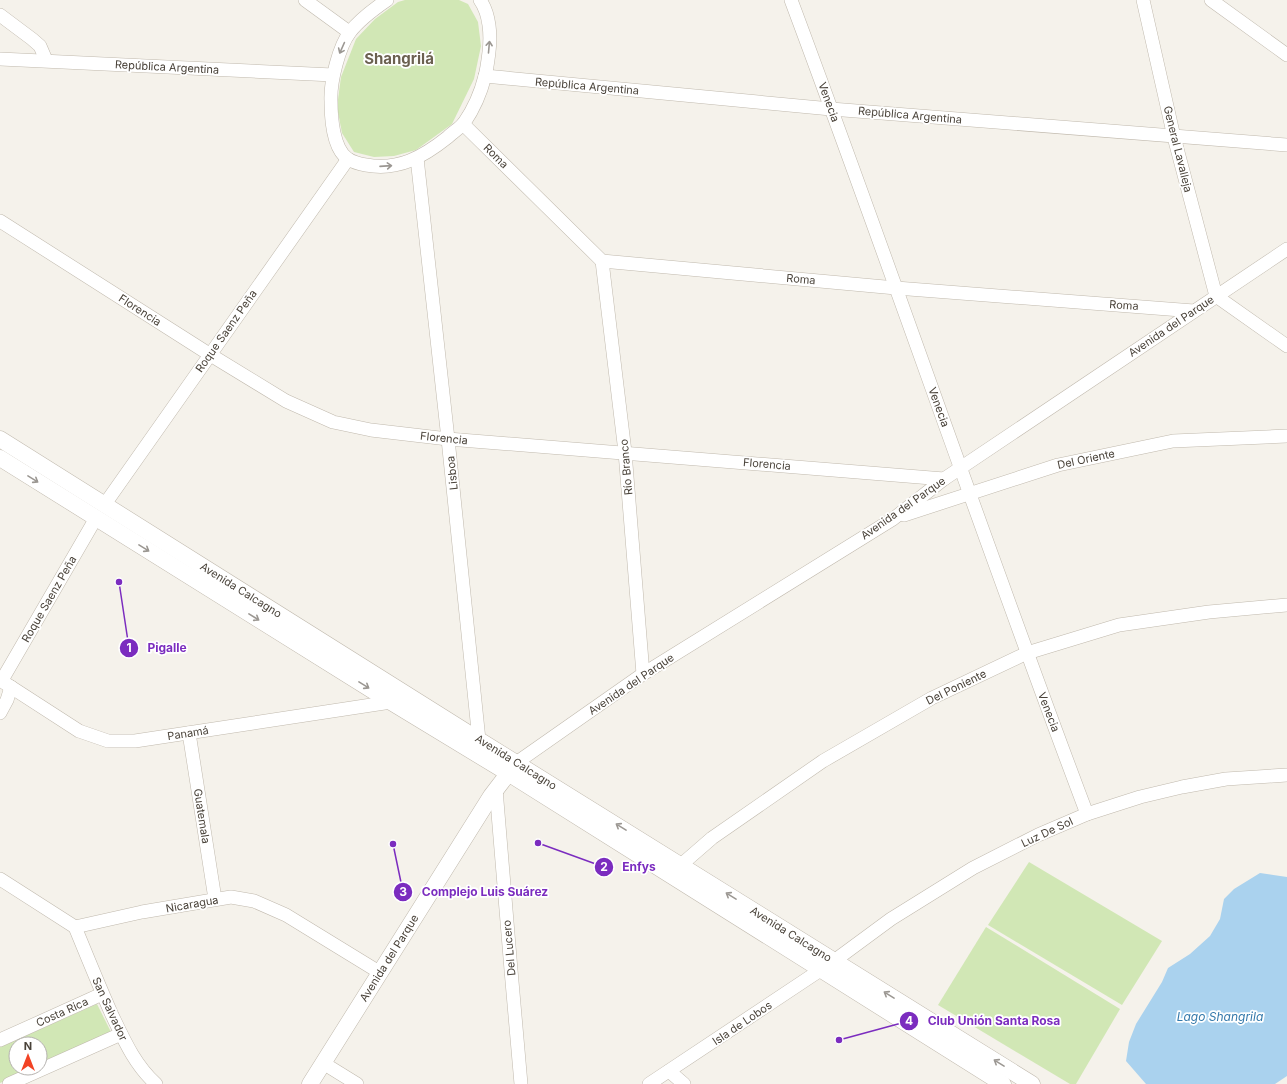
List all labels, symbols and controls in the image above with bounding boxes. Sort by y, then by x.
one-way arrow [485,41,493,54]
one-way arrow [338,42,345,54]
district label: Shangrilá [364,49,434,68]
street label: República Argentina [114,57,220,77]
street label: República Argentina [534,74,640,98]
street label: Venecia [815,80,843,124]
street label: República Argentina [857,103,963,127]
street label: General Lavalleja [1160,104,1196,194]
street label: Roma [481,141,511,171]
one-way arrow [379,162,392,169]
street label: Roma [786,271,816,287]
street label: Roque Saenz Peña [192,287,260,375]
street label: Florencia [116,291,164,329]
street label: Avenida del Parque [1126,292,1216,360]
street label: Roma [1109,297,1139,313]
street label: Venecia [925,385,953,429]
street label: Florencia [420,429,468,447]
street label: Río Branco [617,438,635,496]
street label: Del Oriente [1056,446,1116,472]
street label: Lisboa [443,455,461,491]
street label: Florencia [743,455,791,473]
street label: Avenida del Parque [858,474,948,542]
one-way arrow [27,475,38,483]
one-way arrow [138,543,149,552]
street label: Roque Saenz Peña [19,553,79,645]
street label: Avenida Calcagno [198,559,285,621]
one-way arrow [248,613,260,621]
callout: Pigalle [119,636,195,660]
text: 1 [126,640,132,655]
text: Pigalle [147,640,187,655]
street label: Avenida del Parque [586,650,676,718]
street label: Del Poniente [923,666,989,708]
one-way arrow [358,682,370,690]
street label: Venecia [1035,690,1063,734]
street label: Panamá [166,723,210,743]
street label: Avenida Calcagno [473,731,560,793]
street label: Guatemala [191,788,213,844]
street label: Luz De Sol [1019,814,1075,850]
one-way arrow [615,823,627,831]
callout: Enfys [594,855,663,879]
text: 2 [600,859,608,874]
text: Enfys [622,859,656,874]
callout: Complejo Luis Suárez [393,880,556,904]
text: 3 [399,884,407,899]
text: Complejo Luis Suárez [422,884,548,899]
street label: Nicaragua [165,892,219,916]
one-way arrow [726,892,737,900]
street label: Avenida Calcagno [748,903,835,965]
street label: Avenida del Parque [357,912,421,1004]
street label: Del Lucero [500,919,518,977]
street label: San Salvador [89,975,131,1043]
one-way arrow [883,990,895,998]
street label: Costa Rica [34,994,90,1030]
street label: Isla de Lobos [710,998,775,1048]
callout: Club Unión Santa Rosa [899,1009,1068,1033]
water label: Lago Shangrila [1177,1009,1263,1024]
text: 4 [905,1013,913,1028]
text: Club Unión Santa Rosa [928,1013,1060,1028]
north arrow [8,1036,48,1076]
text: N [24,1039,32,1053]
one-way arrow [993,1059,1005,1067]

